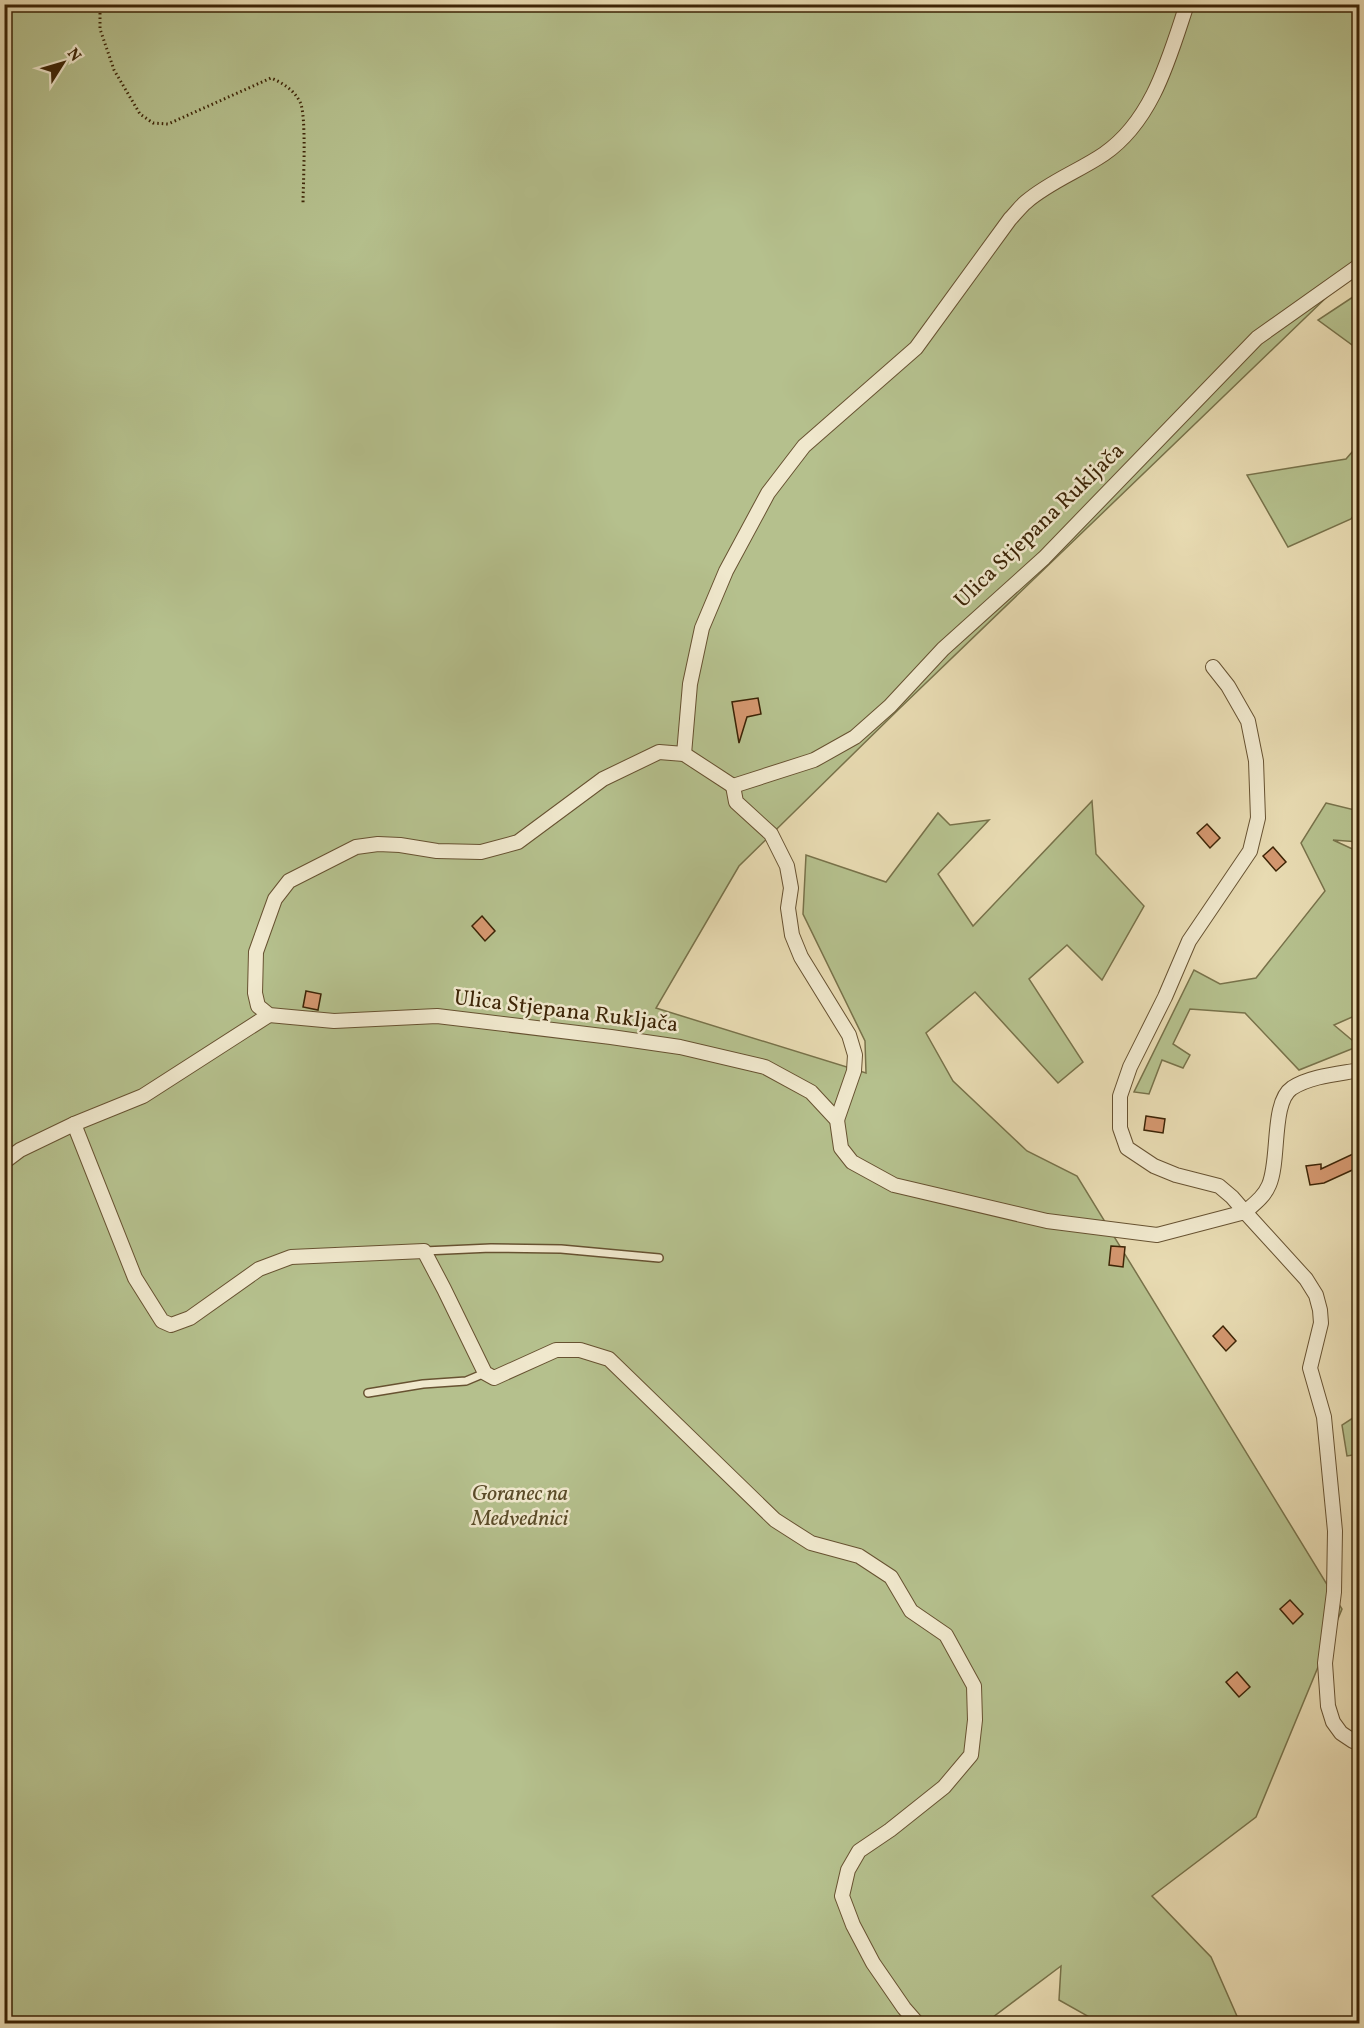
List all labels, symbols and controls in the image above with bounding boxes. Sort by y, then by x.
north arrow [33,33,93,93]
text: N [61,44,86,67]
street label: Ulica Stjepana Rukljača [948,436,1132,616]
street label: Ulica Stjepana Rukljača [452,983,680,1041]
park label: Goranec na Medvednici [471,1479,569,1535]

